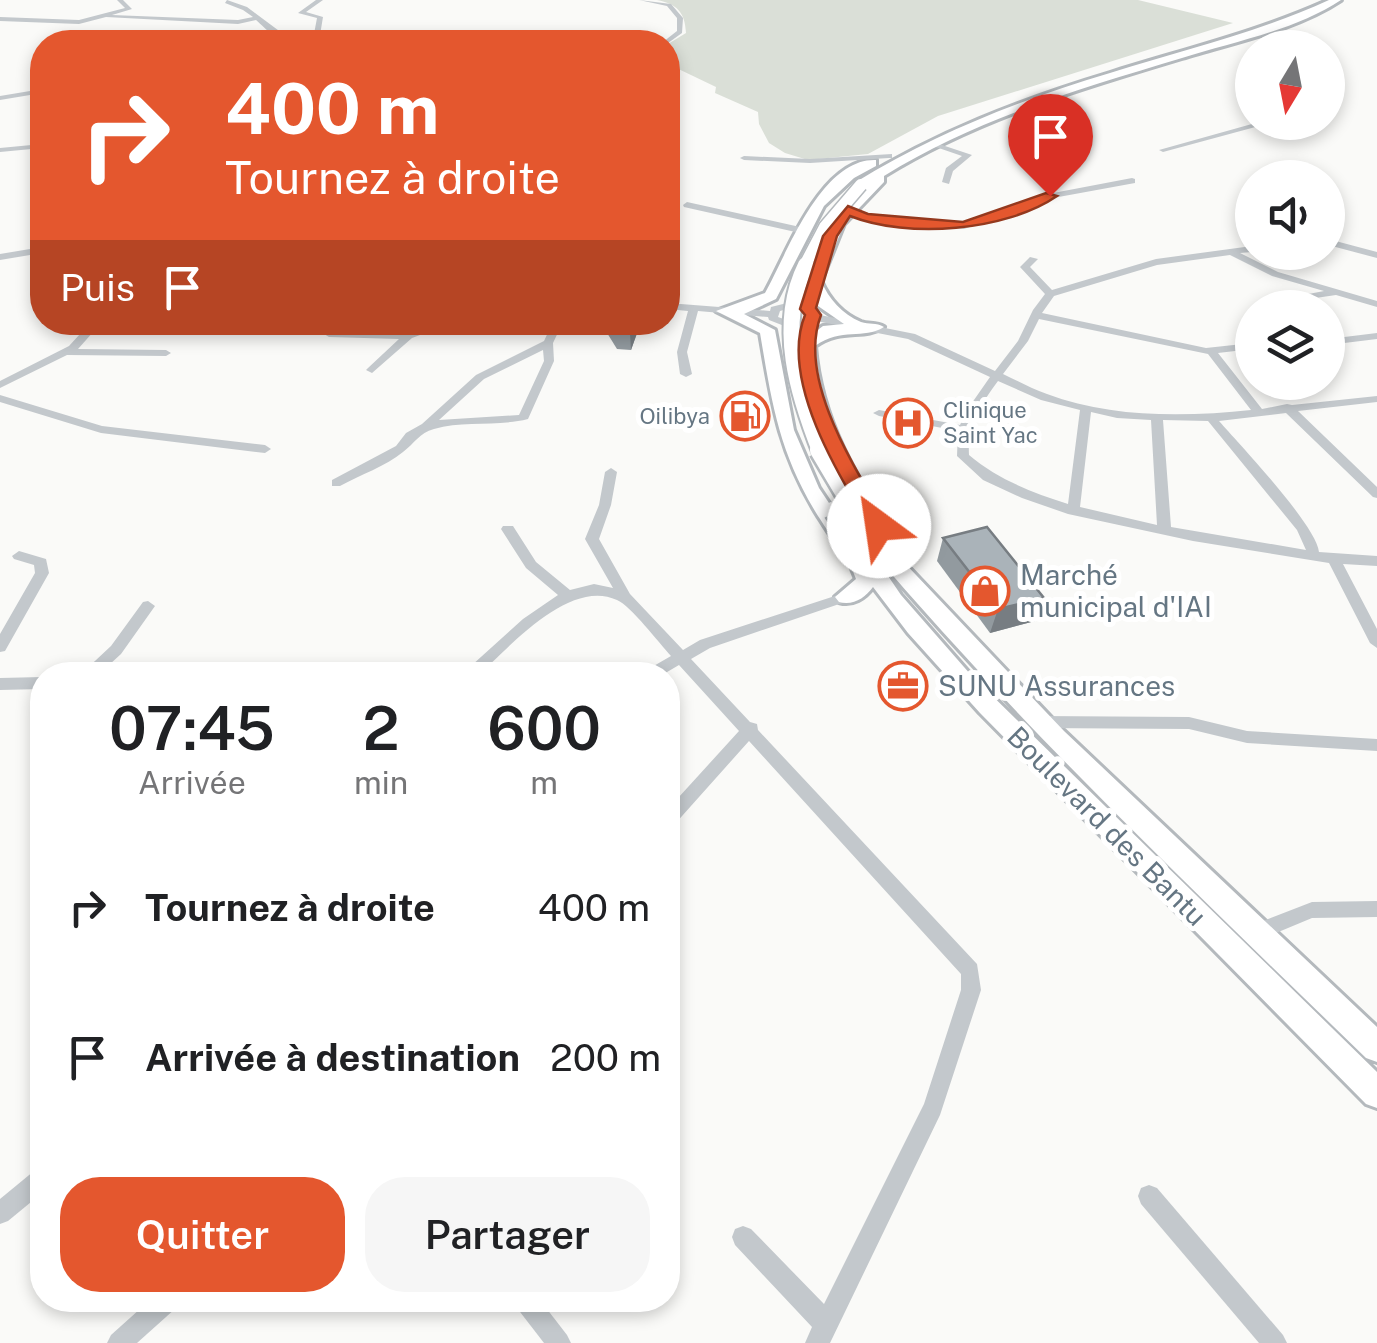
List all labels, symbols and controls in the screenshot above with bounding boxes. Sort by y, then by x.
north arrow [1235,30,1345,140]
map controls [1235,30,1345,400]
text: 400 m [225,67,439,150]
icon: right [60,70,190,200]
pin [1008,94,1093,197]
icon: arrive [1023,109,1078,164]
text: Tournez à droite [225,151,560,204]
button: sound [1235,160,1345,270]
icon: arrive [155,260,210,315]
text: Puis [60,265,135,310]
button: layers [1235,290,1345,400]
fuel station icon: Oilibya [719,390,771,442]
hospital icon: Clinique Saint Yac [882,397,934,449]
place label: Clinique Saint Yac [943,397,1038,448]
place label: Oilibya [640,403,710,429]
position arrow [827,474,931,578]
place label: Marché municipal d'IAI [1020,558,1212,623]
shop icon: Marché municipal d'IAI [959,565,1011,617]
office icon: SUNU Assurances [877,660,929,712]
place label: SUNU Assurances [938,669,1175,702]
text: 07:45 [109,693,275,764]
text: 2 [363,693,400,764]
text: 600 [487,693,601,764]
street label: Boulevard des Bantu [1001,719,1214,932]
text: Arrivée [138,764,246,801]
text: min [354,764,408,801]
text: m [530,764,558,801]
icon: right [60,880,115,935]
text: Tournez à droite [145,885,435,930]
text: 400 m [538,885,650,930]
icon: arrive [60,1030,115,1085]
text: Arrivée à destination [145,1035,520,1080]
text: 200 m [550,1035,661,1080]
button: Quitter [60,1177,345,1292]
button: Partager [365,1177,650,1292]

